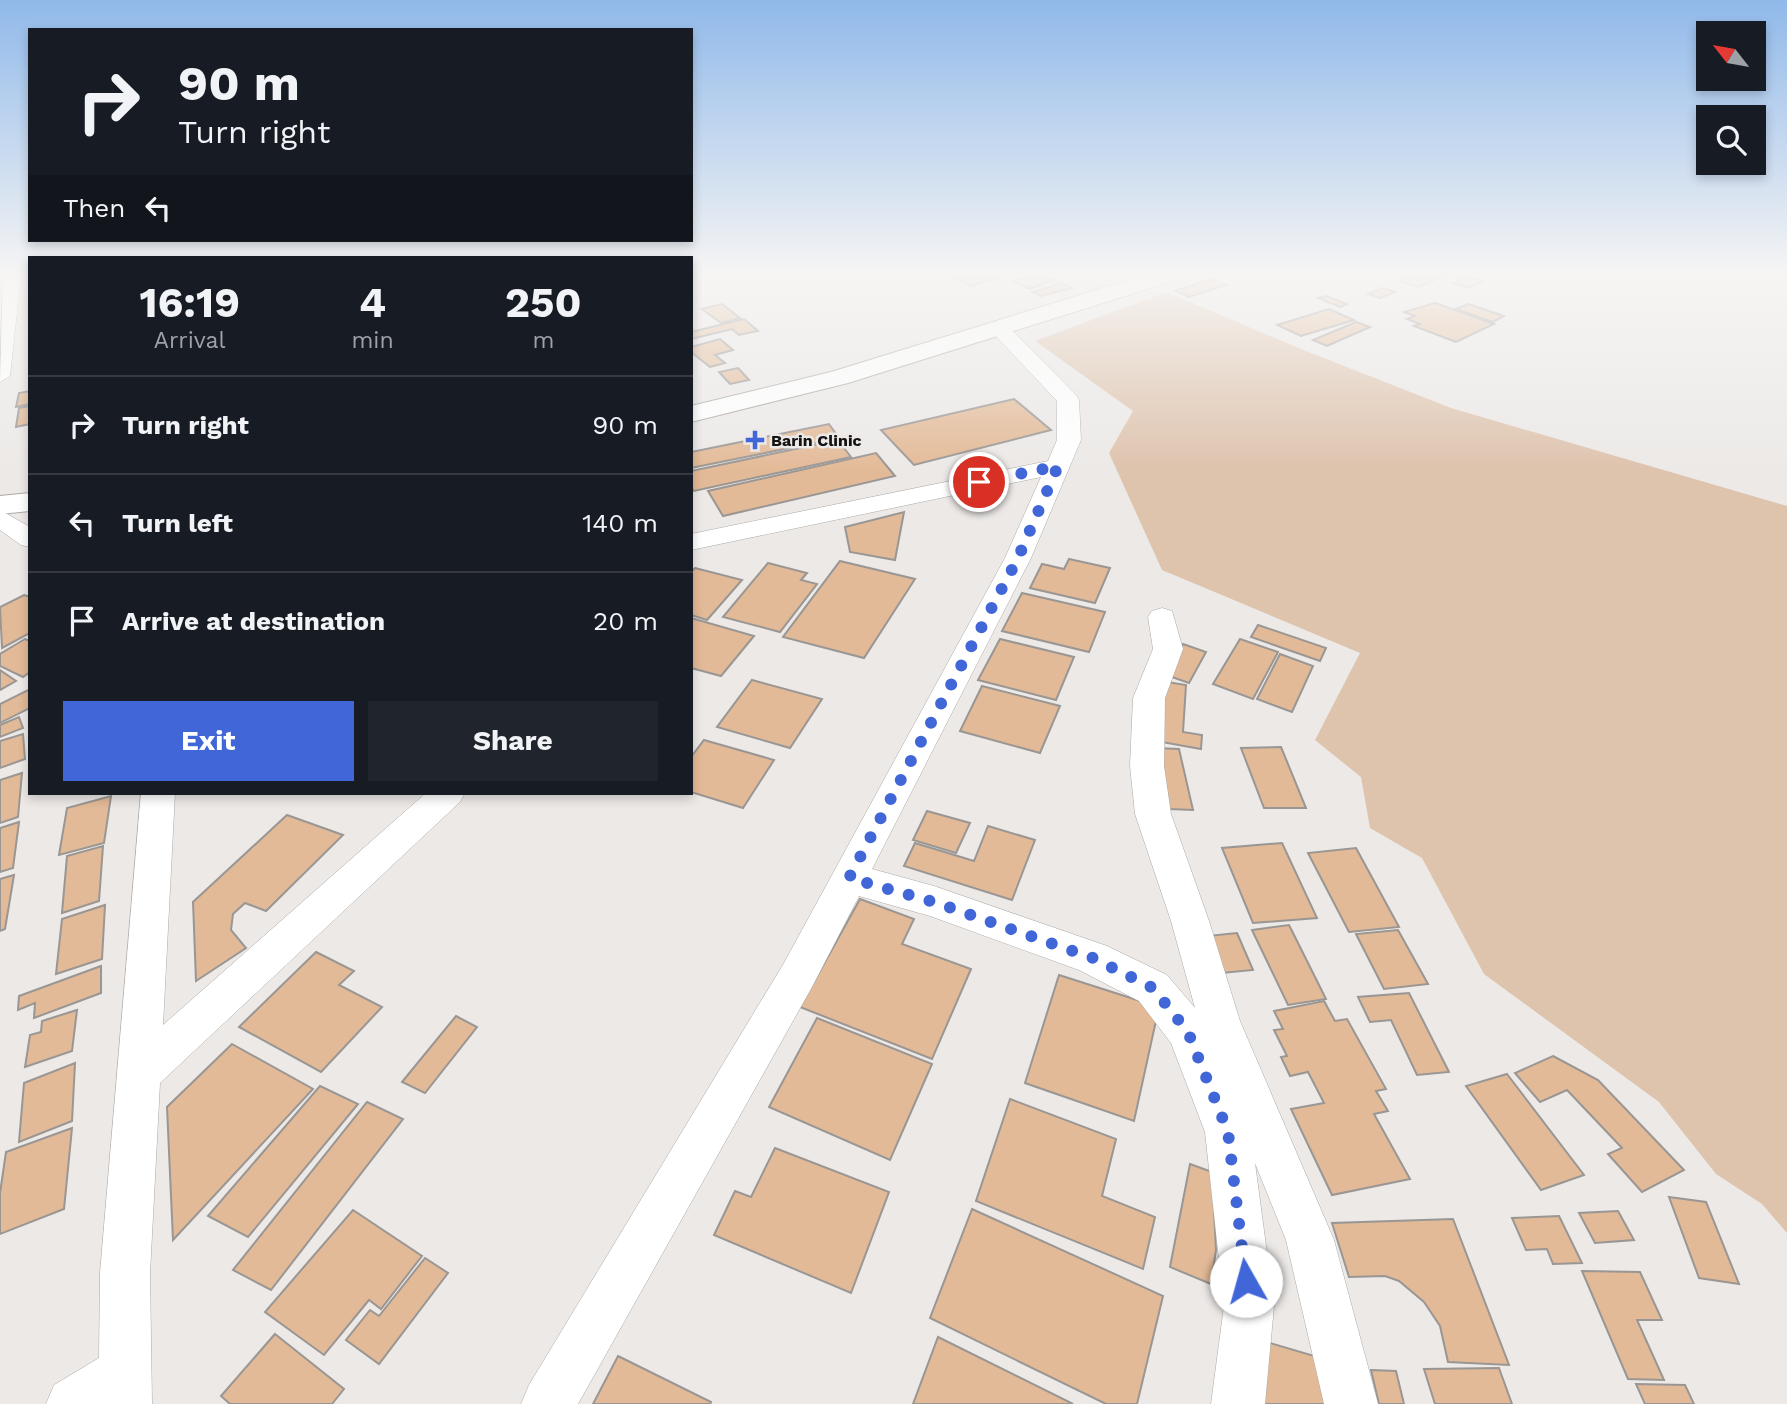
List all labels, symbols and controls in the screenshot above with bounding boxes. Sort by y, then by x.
north arrow [1696,21,1766,91]
map controls [1696,21,1766,175]
text: 90 m [178,54,300,112]
icon: right [63,56,154,147]
button: search [1696,105,1766,175]
text: Turn right [178,113,330,151]
icon: left [139,189,177,227]
text: Then [63,193,125,223]
text: 16:19 [139,278,240,327]
text: 4 [359,278,386,327]
text: 250 [505,278,582,327]
text: Arrival [154,327,226,354]
text: min [351,327,394,354]
text: m [532,327,554,354]
icon: right [63,406,101,444]
text: Turn right [122,410,249,440]
text: 90 m [592,410,658,440]
marker: Barin Clinic [745,430,765,450]
place label: Barin Clinic [771,431,862,450]
pin [949,452,1009,512]
icon: arrive [960,463,998,501]
icon: left [63,504,101,542]
text: Turn left [122,508,233,538]
text: 140 m [582,508,658,538]
icon: arrive [63,602,101,640]
text: Arrive at destination [122,606,385,636]
text: 20 m [593,606,658,636]
button: Exit [63,701,354,781]
button: Share [368,701,658,781]
position arrow [1209,1244,1283,1318]

